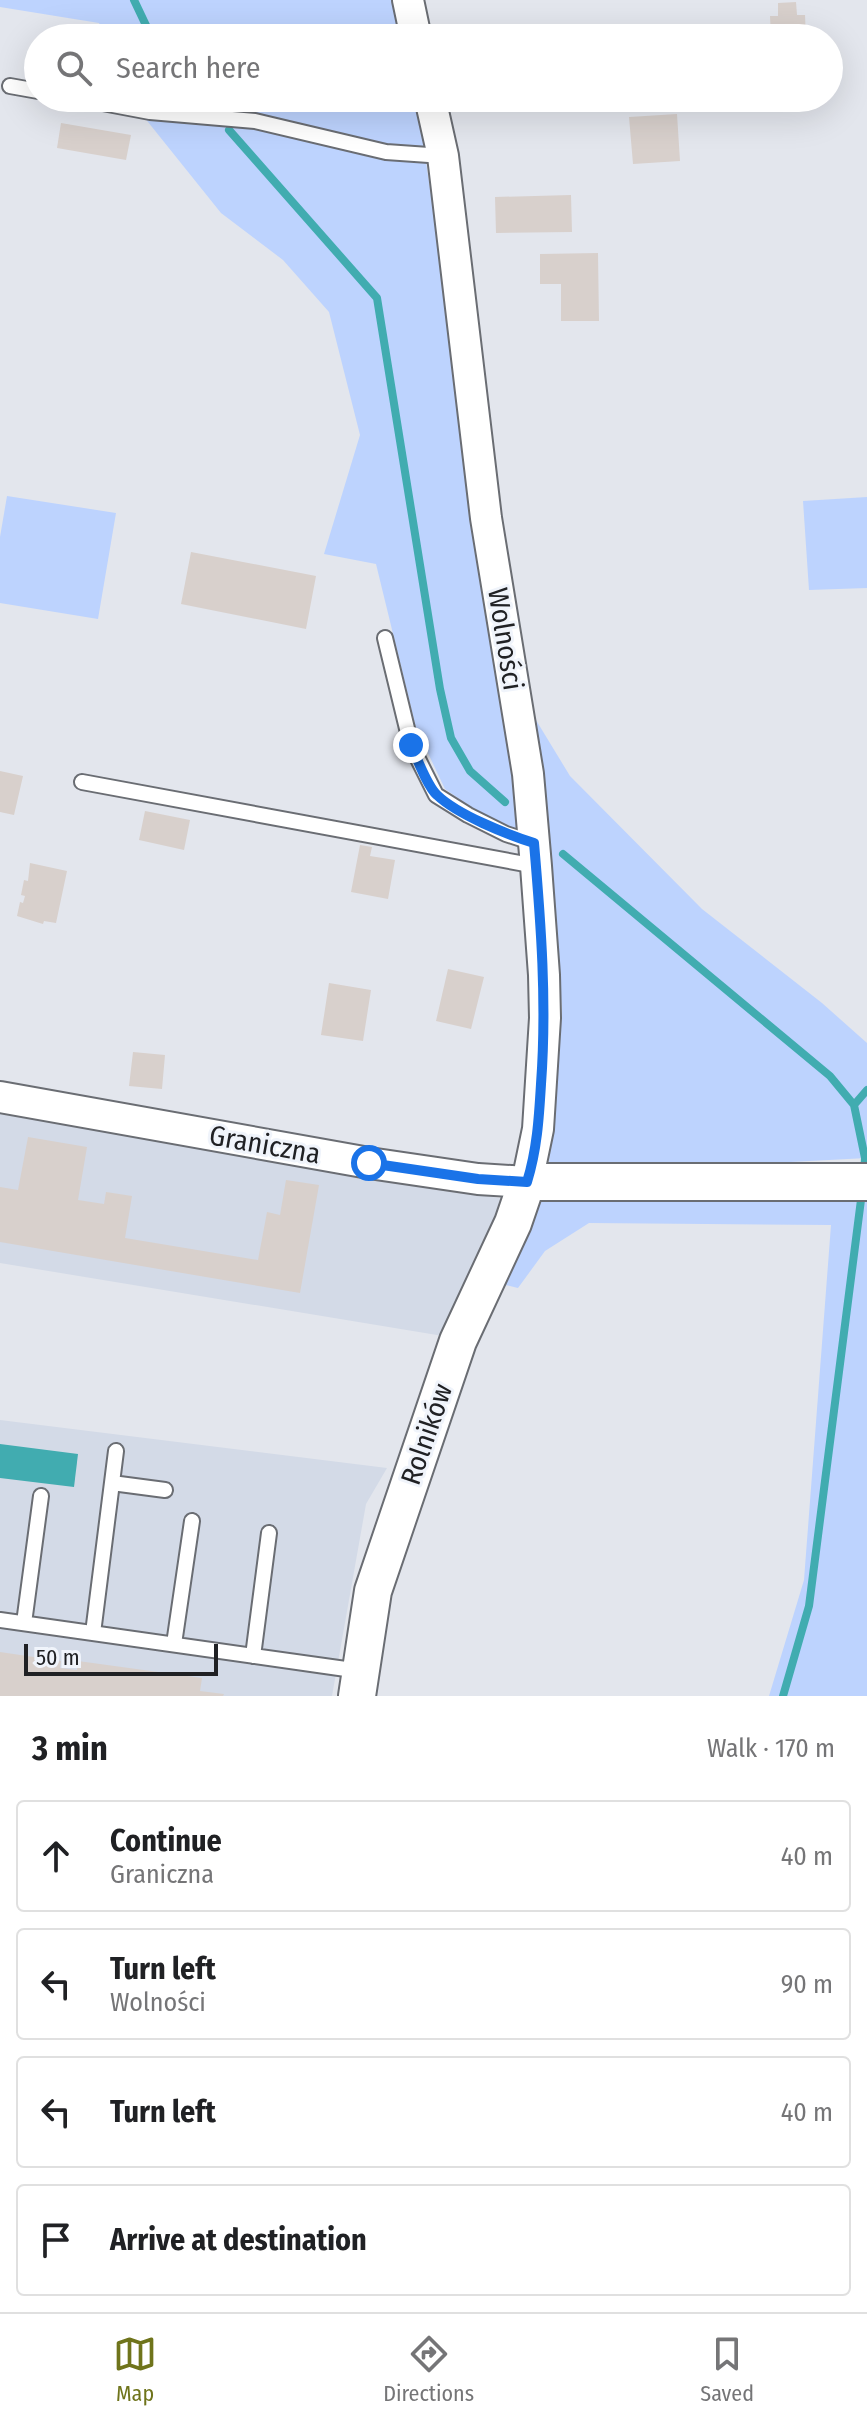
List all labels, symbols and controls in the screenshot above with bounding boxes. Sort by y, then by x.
search box [24,24,843,112]
icon: search [52,46,96,90]
text: Search here [116,50,261,86]
street label: Wolności [481,585,530,693]
route end [393,727,429,763]
street label: Graniczna [207,1119,323,1170]
route start [351,1145,387,1181]
street label: Rolników [394,1379,459,1489]
scale bar [24,1640,218,1676]
text: 50 m [36,1644,80,1671]
text: 3 min [32,1728,108,1769]
text: Walk · 170 m [707,1733,835,1764]
text: Continue [110,1823,222,1859]
icon: ahead [34,1834,78,1878]
text: 40 m [781,1841,833,1872]
text: Graniczna [110,1859,214,1890]
text: Turn left [110,1951,216,1987]
icon: left [34,1962,78,2006]
text: 90 m [781,1969,833,2000]
text: Wolności [110,1987,206,2018]
icon: left [34,2090,78,2134]
text: Turn left [110,2094,216,2130]
text: 40 m [781,2097,833,2128]
icon: arrive [34,2218,78,2262]
text: Arrive at destination [110,2222,367,2258]
tab: Map [113,2332,157,2407]
tab: Directions [383,2332,474,2407]
tab: Saved [700,2332,754,2407]

